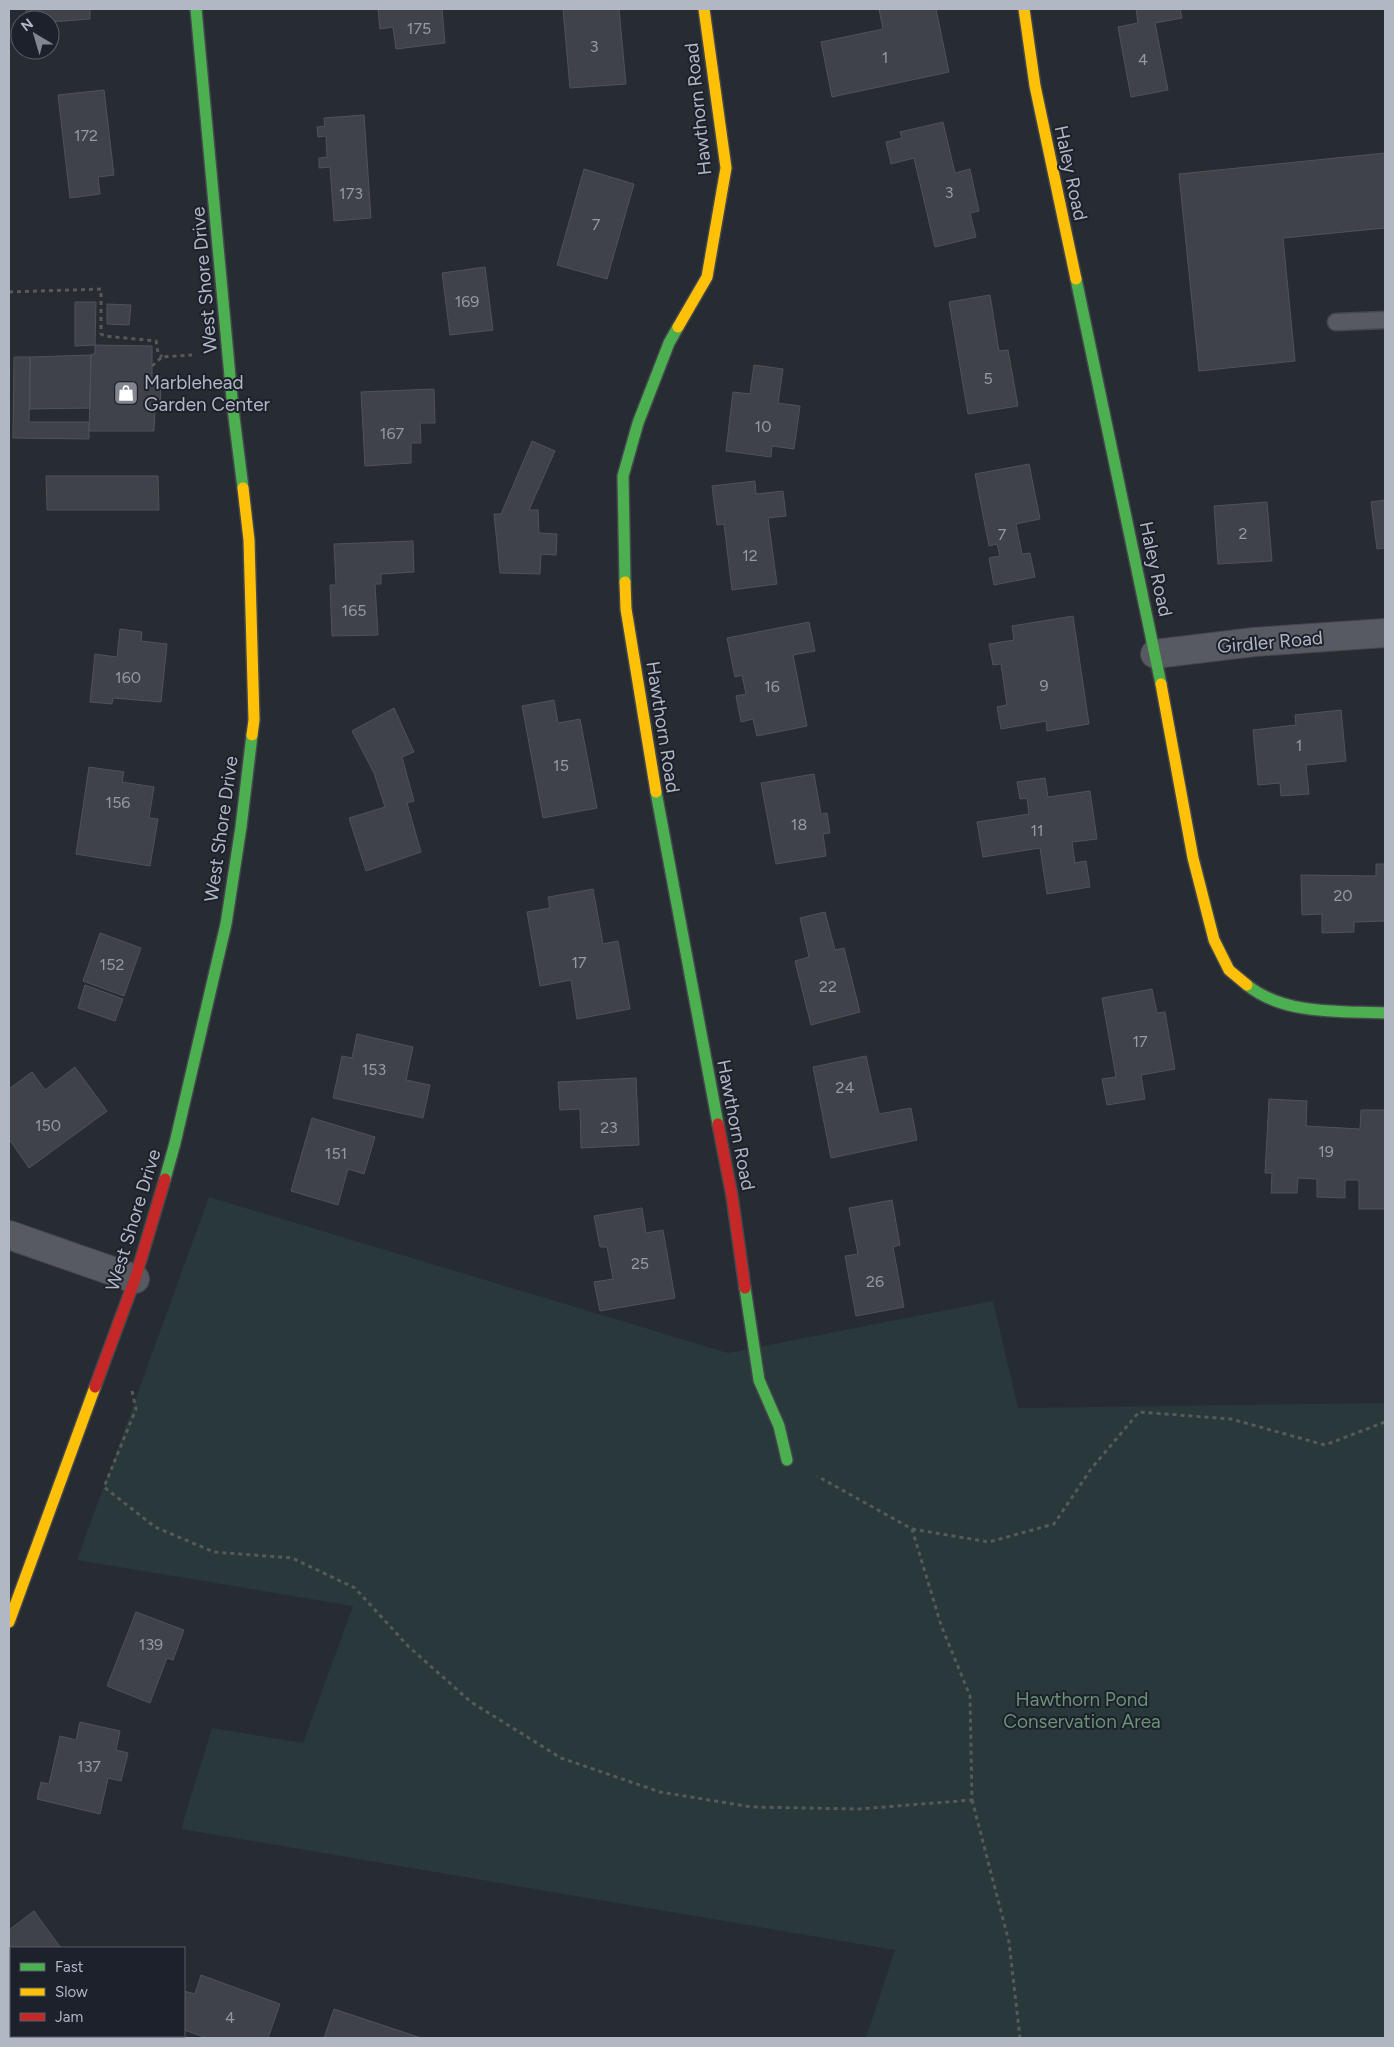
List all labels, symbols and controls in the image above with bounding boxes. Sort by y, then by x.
north arrow [10,10,60,60]
text: N [18,15,37,35]
house number: 175 [407,19,431,38]
house number: 3 [590,37,598,56]
street label: Hawthorn Road [680,42,716,176]
house number: 1 [882,48,888,67]
house number: 4 [1138,50,1148,69]
street label: Haley Road [1050,123,1092,223]
house number: 172 [74,126,98,145]
house number: 3 [945,183,953,202]
house number: 173 [339,184,363,203]
street label: West Shore Drive [186,206,222,354]
house number: 7 [592,215,601,234]
house number: 169 [455,292,479,311]
house number: 5 [983,369,993,388]
place label: Marblehead Garden Center [144,371,271,416]
shop icon: Marblehead Garden Center [113,380,139,406]
house number: 10 [755,417,771,436]
house number: 167 [380,424,405,443]
street label: Haley Road [1135,519,1177,619]
house number: 2 [1239,524,1247,543]
house number: 7 [998,525,1007,544]
house number: 12 [742,546,758,565]
house number: 165 [342,601,366,620]
street label: Girdler Road [1216,626,1324,658]
street label: Hawthorn Road [641,660,685,794]
house number: 160 [115,668,141,687]
house number: 9 [1039,676,1049,695]
house number: 16 [764,677,780,696]
house number: 1 [1296,736,1302,755]
street label: West Shore Drive [199,754,243,904]
house number: 15 [553,756,569,775]
house number: 156 [106,793,130,812]
house number: 18 [791,815,807,834]
house number: 11 [1030,821,1044,840]
house number: 20 [1333,886,1353,905]
house number: 17 [571,953,587,972]
house number: 152 [100,955,124,974]
house number: 22 [819,977,837,996]
house number: 17 [1132,1032,1148,1051]
street label: Hawthorn Road [712,1058,760,1192]
house number: 153 [362,1060,386,1079]
house number: 24 [836,1078,854,1097]
house number: 150 [35,1116,61,1135]
house number: 23 [600,1118,618,1137]
house number: 19 [1318,1142,1334,1161]
house number: 151 [325,1144,347,1163]
street label: West Shore Drive [100,1146,166,1294]
house number: 25 [631,1254,649,1273]
house number: 26 [866,1272,884,1291]
house number: 139 [139,1635,163,1654]
park label: Hawthorn Pond Conservation Area [1003,1688,1161,1733]
house number: 137 [77,1757,101,1776]
legend [10,1947,185,2037]
text: Fast [55,1958,84,1976]
text: Slow [55,1983,88,2001]
text: Jam [55,2008,83,2026]
house number: 4 [225,2008,235,2027]

